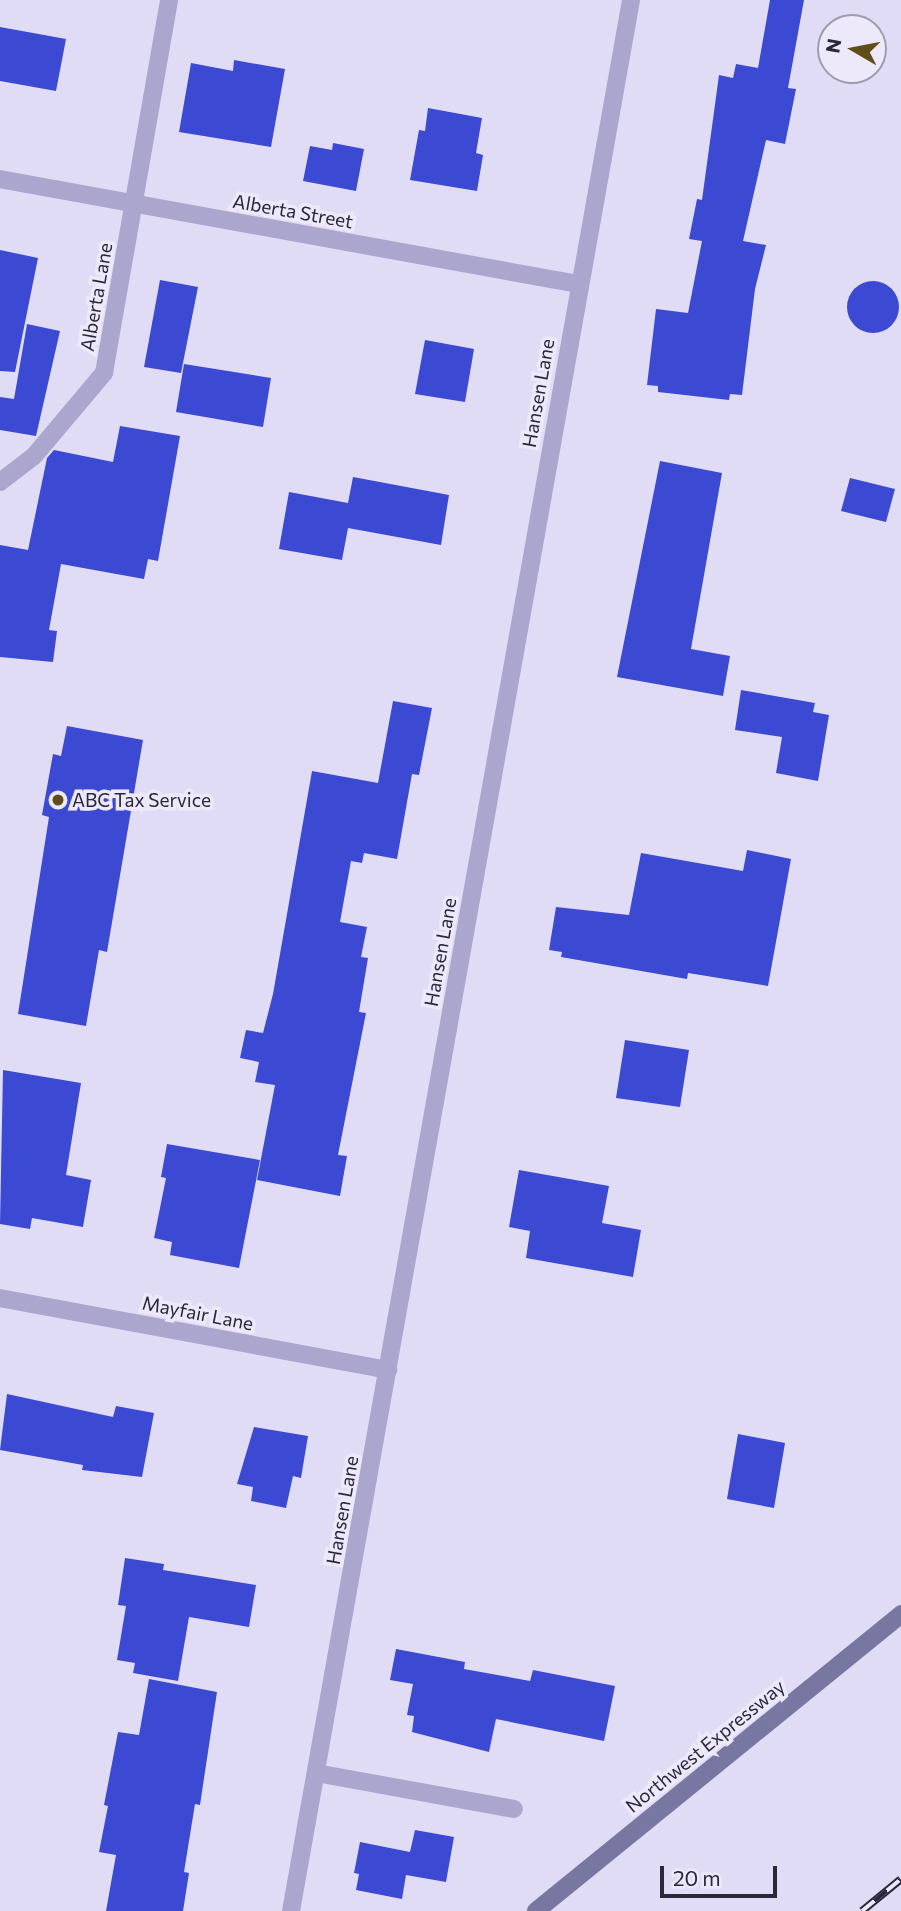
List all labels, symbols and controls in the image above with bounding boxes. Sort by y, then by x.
north arrow [817,14,887,84]
text: N [820,37,845,55]
street label: Alberta Street [231,189,355,233]
street label: Alberta Lane [75,241,117,353]
street label: Hansen Lane [517,337,559,449]
place label: ABC Tax Service [72,789,211,811]
marker: ABC Tax Service [50,792,66,808]
street label: Hansen Lane [419,896,461,1008]
street label: Mayfair Lane [141,1291,255,1335]
street label: Hansen Lane [321,1454,363,1566]
street label: Northwest Expressway [621,1675,789,1817]
scale bar [663,1852,780,1896]
text: 20 m [673,1865,721,1890]

